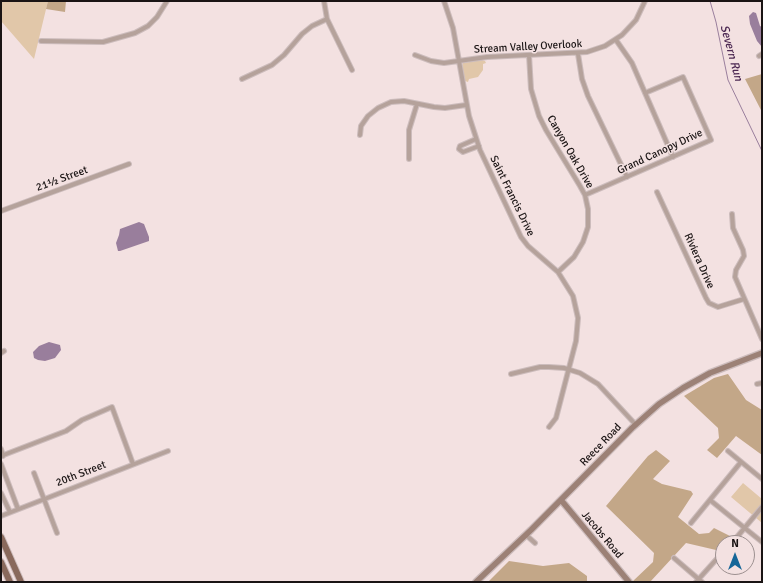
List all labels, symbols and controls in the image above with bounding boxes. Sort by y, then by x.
water label: Severn Run [717,23,745,83]
street label: Stream Valley Overlook [474,38,582,56]
street label: Canyon Oak Drive [544,113,596,191]
street label: Grand Canopy Drive [615,126,705,178]
street label: Saint Francis Drive [487,154,537,238]
street label: 21½ Street [34,164,90,194]
street label: Riviera Drive [681,231,717,291]
street label: Reece Road [577,421,625,469]
street label: 20th Street [54,458,108,490]
street label: Jacobs Road [578,509,626,561]
north arrow [715,535,755,575]
text: N [731,537,739,550]

